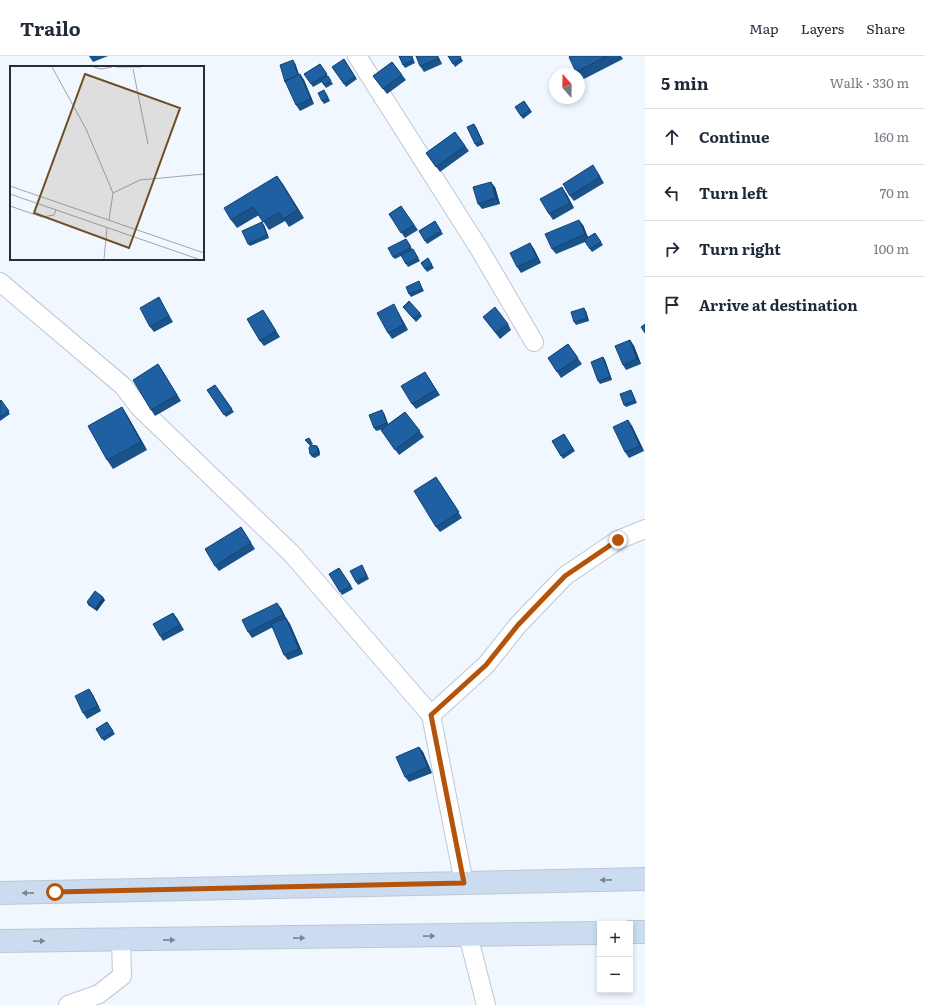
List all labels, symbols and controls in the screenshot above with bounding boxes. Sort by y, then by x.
text: Trailo [20,14,81,42]
text: Map [749,18,779,38]
text: Layers [801,18,844,38]
text: Share [866,18,905,38]
inset map [10,66,204,260]
north arrow [549,68,585,104]
text: 5 min [661,70,709,95]
text: Walk · 330 m [830,73,909,92]
text: Continue [699,125,769,148]
icon: ahead [661,126,683,148]
text: 160 m [874,127,909,146]
text: Turn left [699,181,768,204]
icon: left [661,182,683,204]
text: 70 m [880,183,909,202]
text: Turn right [699,237,781,260]
icon: right [661,238,683,260]
text: 100 m [873,239,909,258]
text: Arrive at destination [699,293,858,316]
icon: arrive [661,294,683,316]
route end [609,531,627,549]
one-way arrow [599,877,612,883]
route start [46,883,64,901]
one-way arrow [21,890,34,896]
map controls [597,921,633,993]
button: + [597,921,633,957]
one-way arrow [423,933,436,939]
one-way arrow [293,935,306,941]
one-way arrow [163,937,176,943]
one-way arrow [33,938,46,944]
button: − [597,957,633,993]

